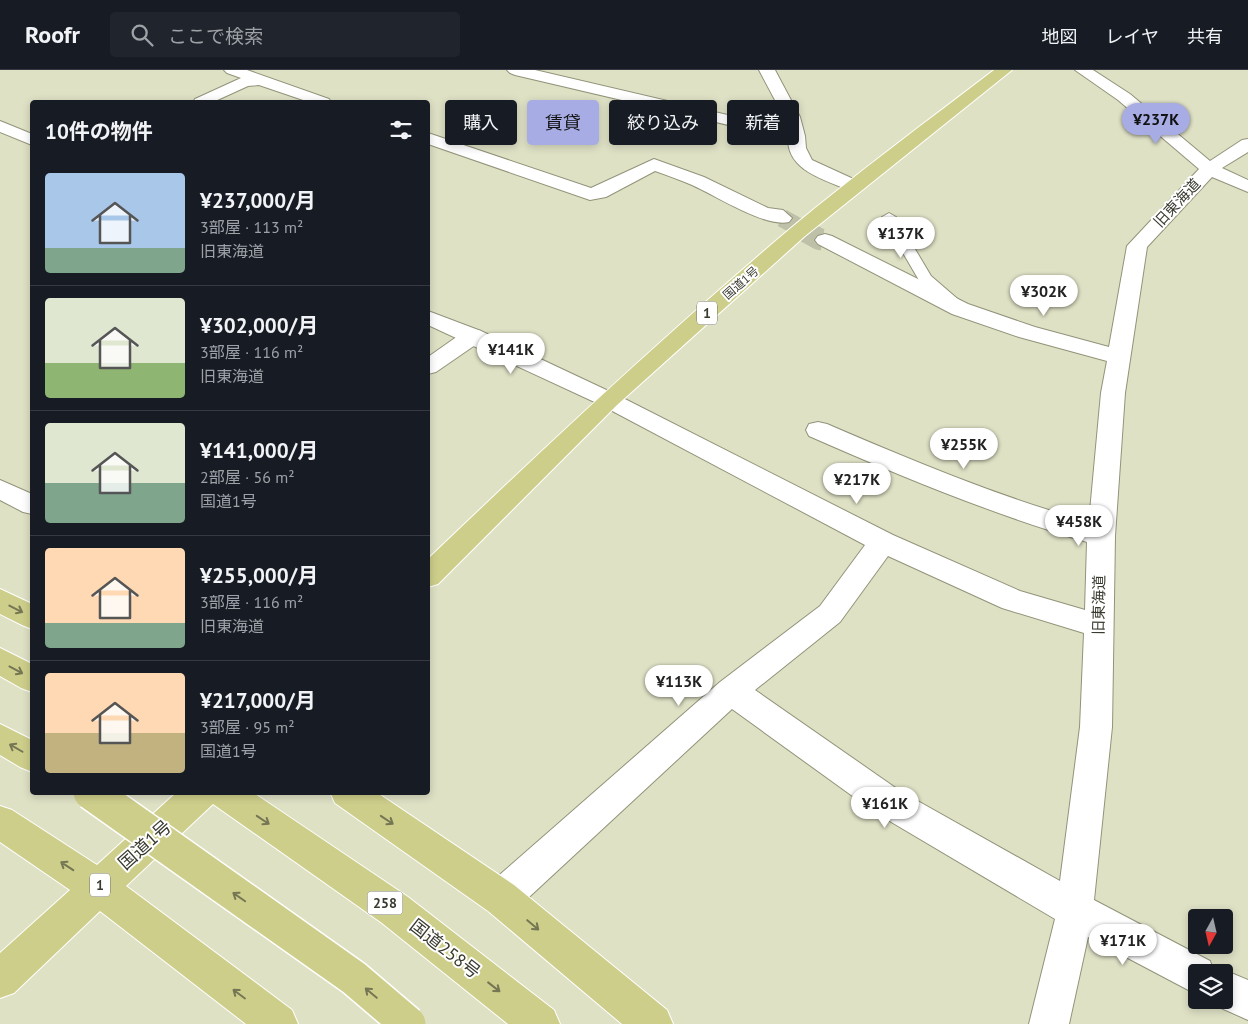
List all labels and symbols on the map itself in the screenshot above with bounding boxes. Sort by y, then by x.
pin: ¥237K [1121,102,1191,145]
street label: 旧東海道 [1149,174,1204,231]
pin: ¥137K [866,216,936,259]
street label: 国道1号 [720,263,762,302]
pin: ¥302K [1009,274,1079,317]
road number: 1 [697,302,717,324]
pin: ¥141K [476,332,546,375]
pin: ¥255K [929,428,999,470]
pin: ¥217K [822,462,892,505]
pin: ¥458K [1044,504,1114,547]
street label: 旧東海道 [1088,575,1109,635]
one-way arrow [8,605,23,614]
pin: ¥113K [644,664,714,707]
one-way arrow [9,665,24,675]
one-way arrow [10,742,24,752]
pin: ¥161K [850,786,920,829]
street label: 国道1号 [113,815,176,875]
one-way arrow [256,815,270,825]
one-way arrow [380,815,394,825]
one-way arrow [60,861,74,871]
road number: 1 [90,874,110,896]
road number: 258 [368,891,402,914]
one-way arrow [232,892,246,902]
north arrow [1188,909,1232,954]
street label: 国道258号 [405,914,485,983]
one-way arrow [527,919,540,930]
pin: ¥171K [1088,924,1158,966]
one-way arrow [487,982,500,993]
one-way arrow [364,987,377,998]
one-way arrow [233,989,246,1000]

